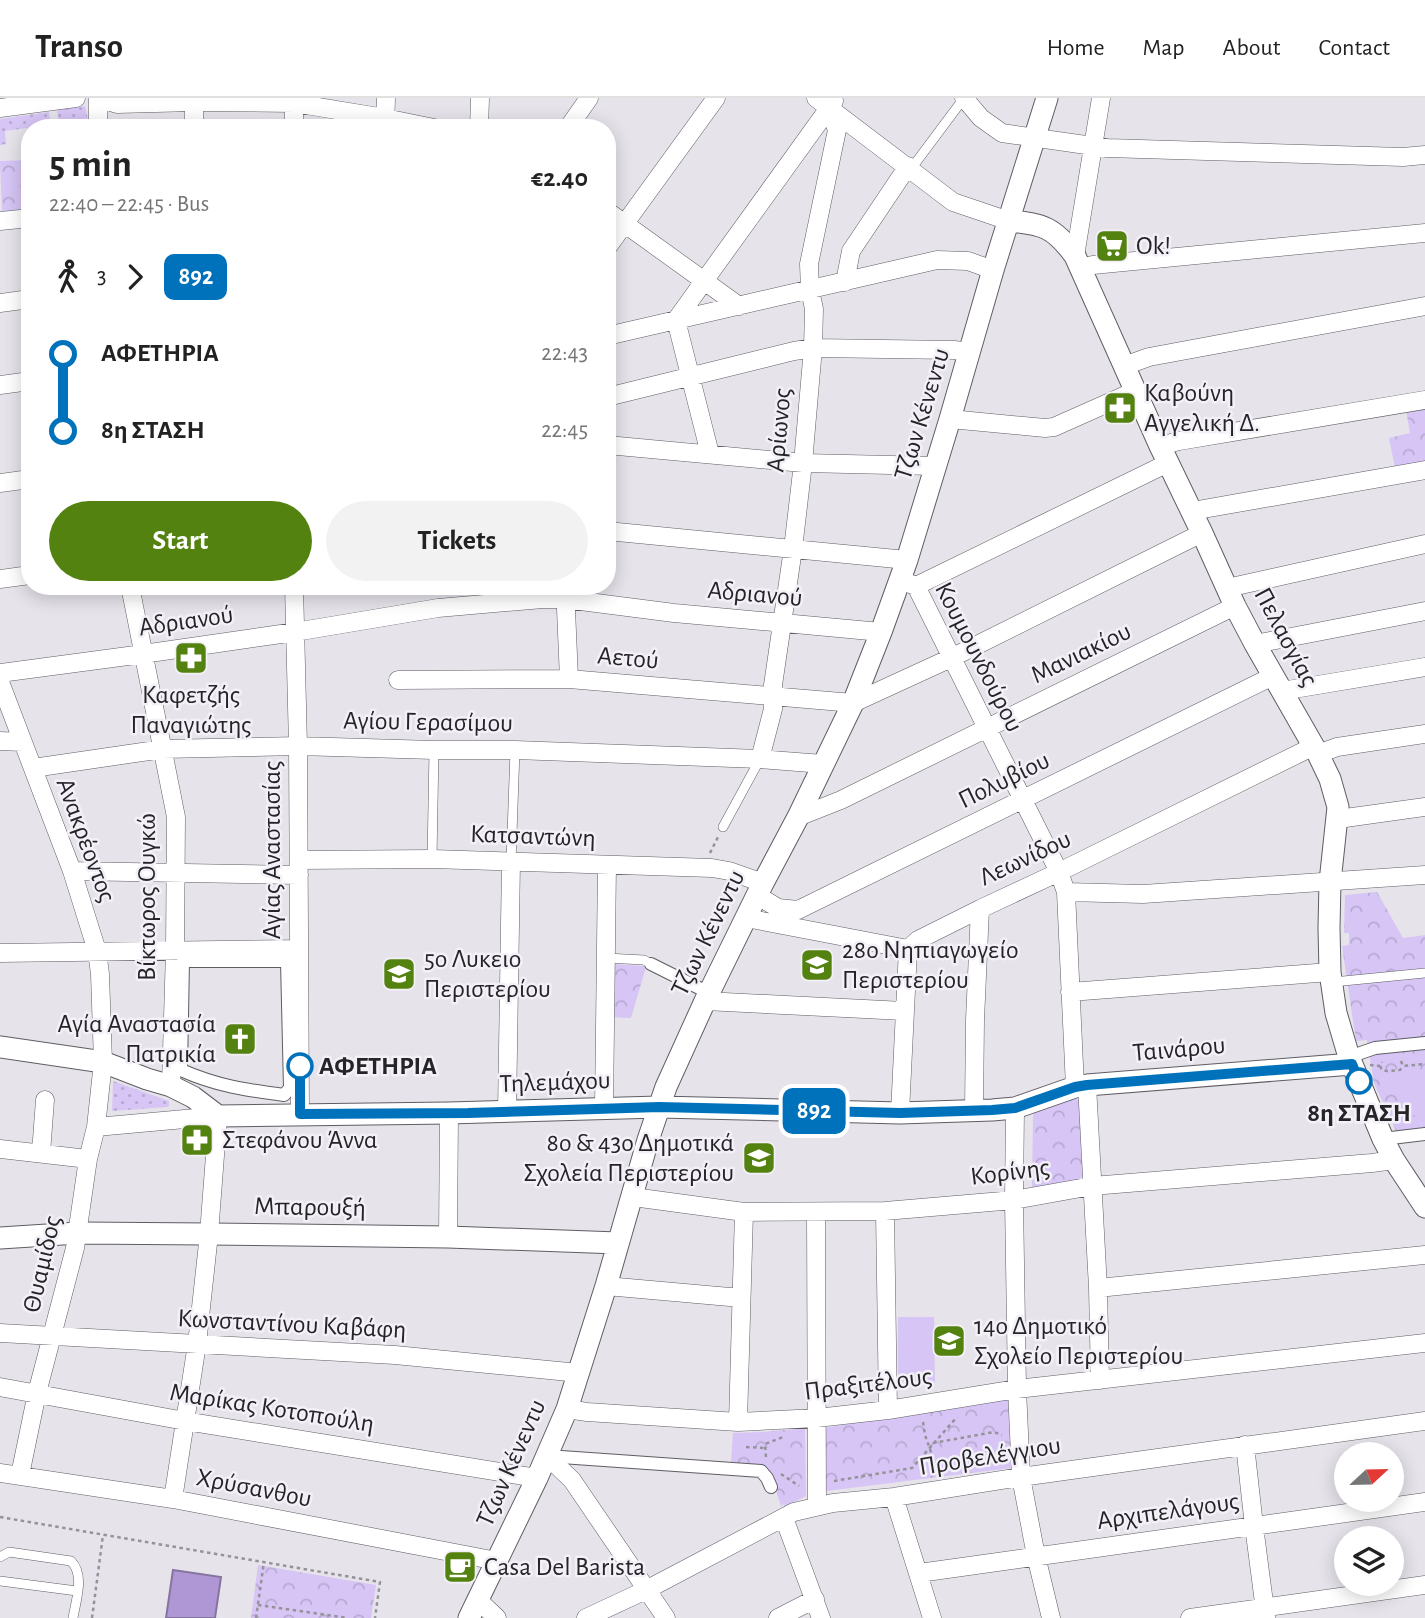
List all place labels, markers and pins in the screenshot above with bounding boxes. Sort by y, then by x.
supermarket icon: Ok! [1093,227,1131,265]
place label: Ok! [1136,233,1171,259]
place label: Καβούνη Αγγελική Δ. [1144,380,1260,436]
pharmacy icon: Καβούνη Αγγελική Δ. [1101,389,1139,427]
pharmacy icon: Καφετζής Παναγιώτης [172,639,210,677]
place label: Καφετζής Παναγιώτης [131,682,251,738]
place label: 28ο Νηπιαγωγείο Περιστερίου [842,937,1019,993]
place label: 5ο Λυκειο Περιστερίου [424,946,551,1002]
school or university icon: 28ο Νηπιαγωγείο Περιστερίου [798,946,836,984]
school or university icon: 5ο Λυκειο Περιστερίου [380,955,418,993]
place label: Αγία Αναστασία Πατρικία [57,1011,216,1067]
church icon: Αγία Αναστασία Πατρικία [221,1020,259,1058]
marker: ΑΦΕΤΗΡΙΑ [287,1053,313,1079]
place label: ΑΦΕΤΗΡΙΑ [319,1053,437,1079]
marker: 8η ΣΤΑΣΗ [1346,1068,1372,1094]
place label: 8η ΣΤΑΣΗ [1307,1100,1411,1126]
pharmacy icon: Στεφάνου Άννα [178,1121,216,1159]
place label: Στεφάνου Άννα [222,1127,378,1153]
place label: 8ο & 43ο Δημοτικά Σχολεία Περιστερίου [524,1130,734,1186]
school or university icon: 8ο & 43ο Δημοτικά Σχολεία Περιστερίου [740,1139,778,1177]
place label: 14ο Δημοτικό Σχολείο Περιστερίου [974,1313,1183,1369]
school or university icon: 14ο Δημοτικό Σχολείο Περιστερίου [930,1322,968,1360]
cafe icon: Casa Del Barista [441,1548,479,1586]
place label: Casa Del Barista [484,1554,645,1580]

